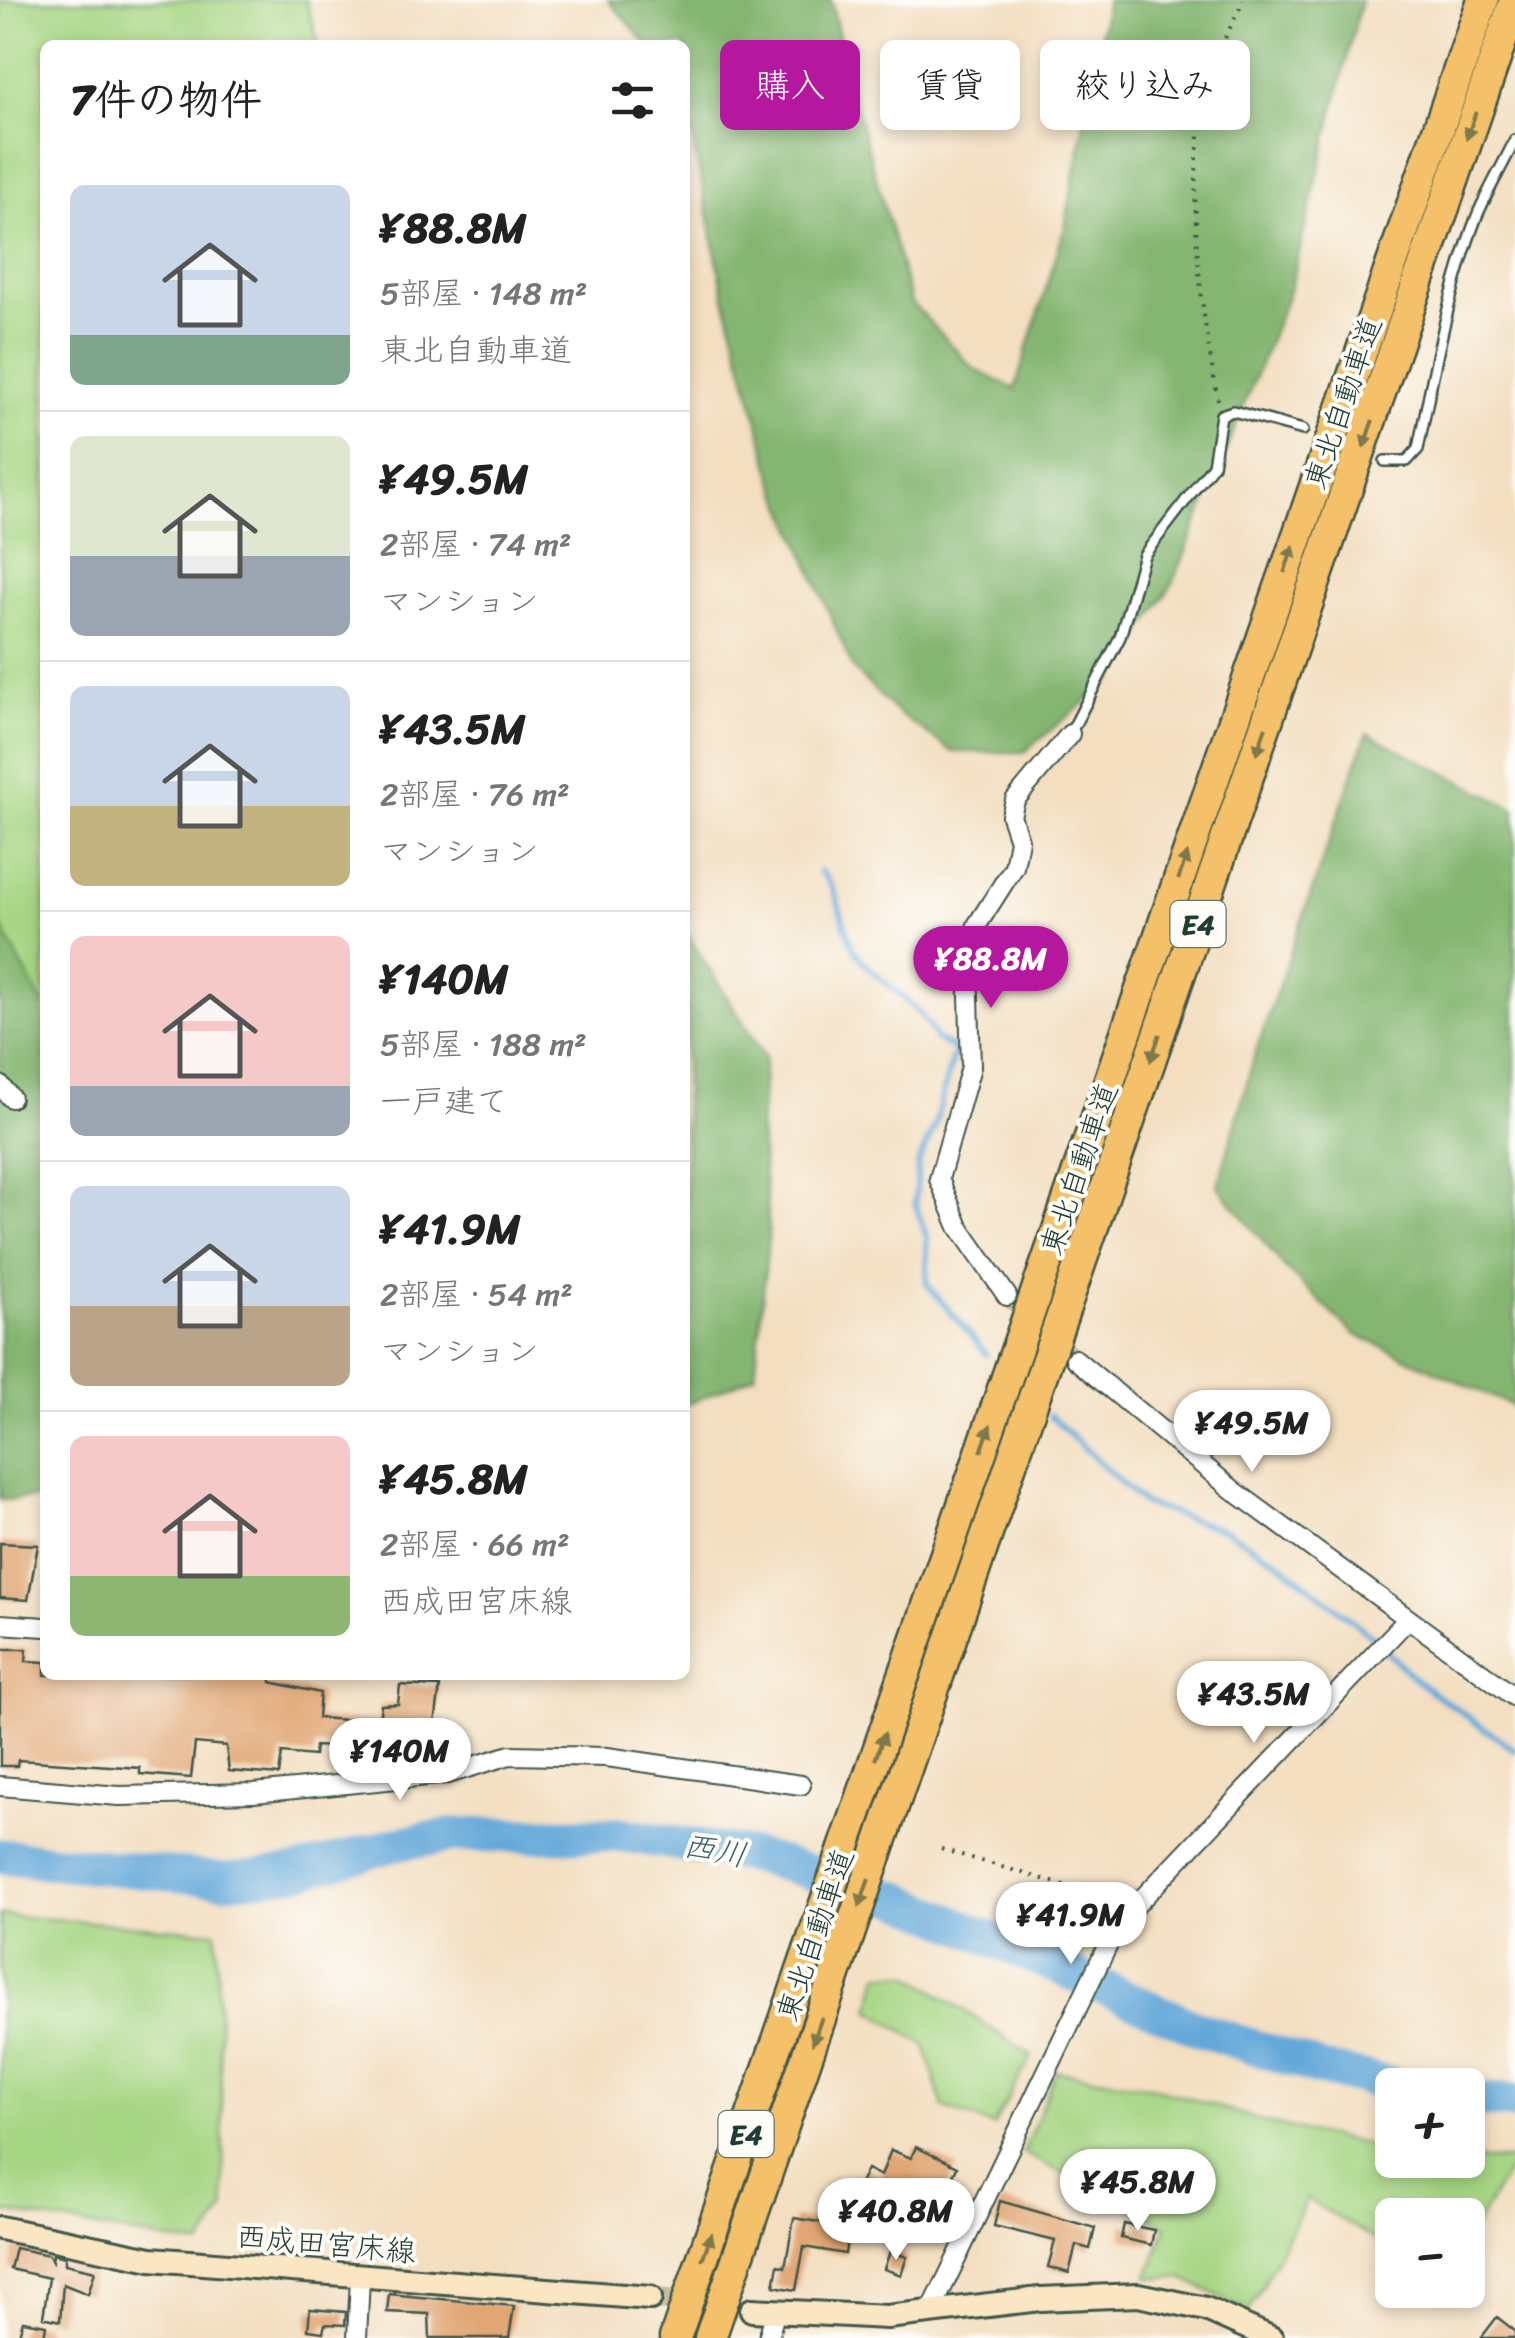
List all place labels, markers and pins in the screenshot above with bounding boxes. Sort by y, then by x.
pin: ¥88.8M [910,926,1072,1011]
pin: ¥49.5M [1171,1390,1333,1475]
pin: ¥43.5M [1173,1661,1335,1746]
pin: ¥140M [330,1718,470,1803]
pin: ¥41.9M [990,1882,1152,1967]
pin: ¥45.8M [1057,2149,1219,2234]
pin: ¥40.8M [815,2178,977,2263]

